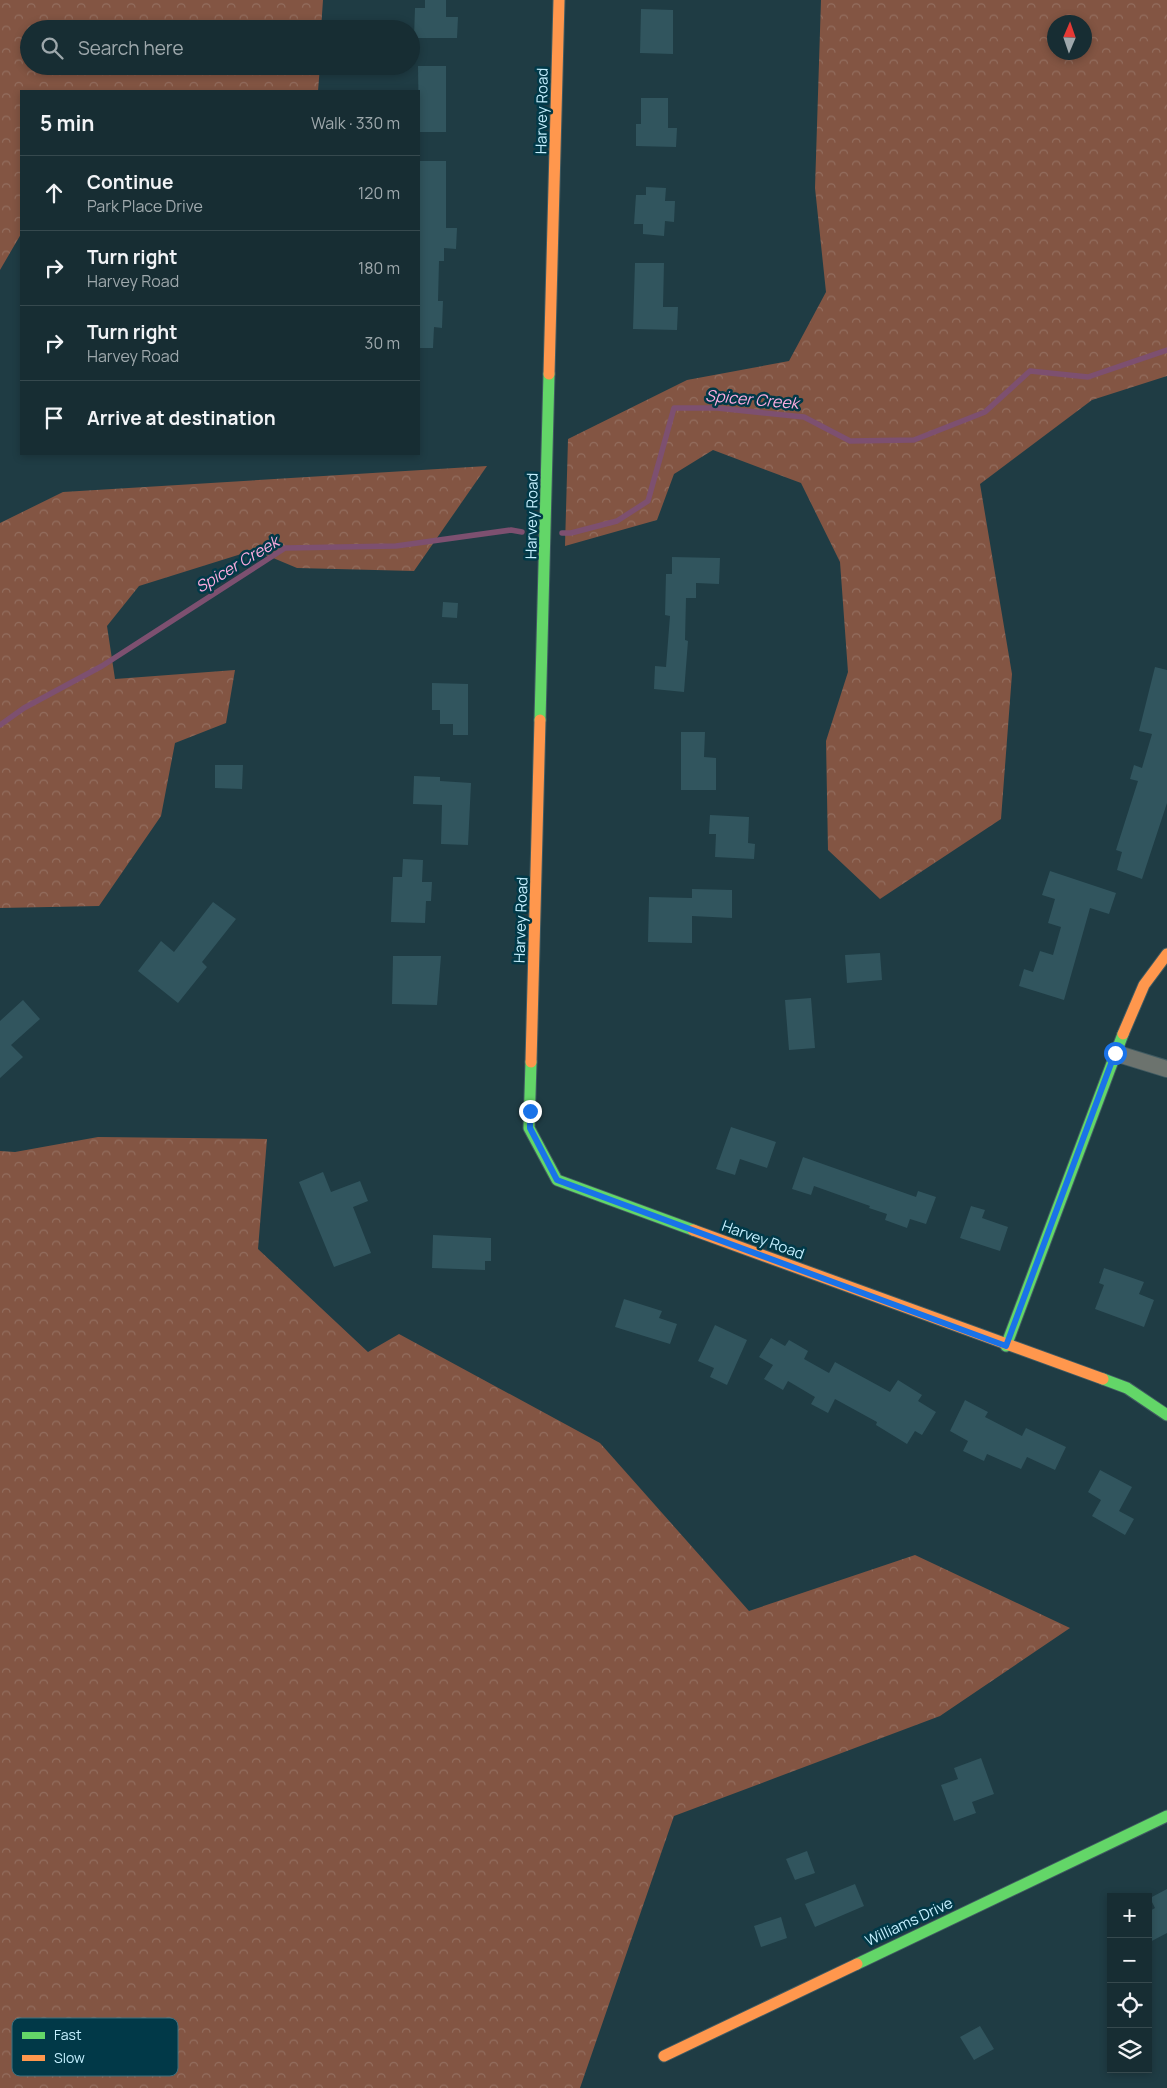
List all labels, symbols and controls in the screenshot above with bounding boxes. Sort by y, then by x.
north arrow [1047,15,1092,60]
search box [20,20,420,75]
icon: search [38,34,66,62]
text: Search here [78,35,184,61]
street label: Harvey Road [530,68,553,154]
text: 5 min [40,109,94,137]
text: Walk · 330 m [311,112,400,134]
text: Continue [87,169,173,195]
icon: ahead [40,179,68,207]
text: 120 m [358,182,400,204]
text: Park Place Drive [87,195,203,217]
text: Turn right [87,244,177,270]
icon: right [40,254,68,282]
text: 180 m [358,257,400,279]
text: Harvey Road [87,270,179,292]
text: Turn right [87,319,177,345]
icon: right [40,329,68,357]
text: 30 m [365,332,400,354]
text: Harvey Road [87,345,179,367]
water label: Spicer Creek [704,384,802,414]
icon: arrive [40,404,68,432]
text: Arrive at destination [87,405,276,431]
street label: Harvey Road [520,473,543,559]
water label: Spicer Creek [191,529,285,598]
street label: Harvey Road [508,876,533,964]
route start [1104,1042,1127,1065]
route end [519,1100,542,1123]
street label: Harvey Road [719,1215,807,1264]
street label: Williams Drive [861,1892,956,1951]
map controls [1107,1893,1152,2073]
button: + [1107,1893,1152,1938]
button: − [1107,1938,1152,1983]
button: locate [1107,1983,1152,2028]
legend [12,2018,178,2076]
text: Fast [54,2025,82,2044]
button: layers [1107,2028,1152,2073]
text: Slow [54,2048,85,2067]

